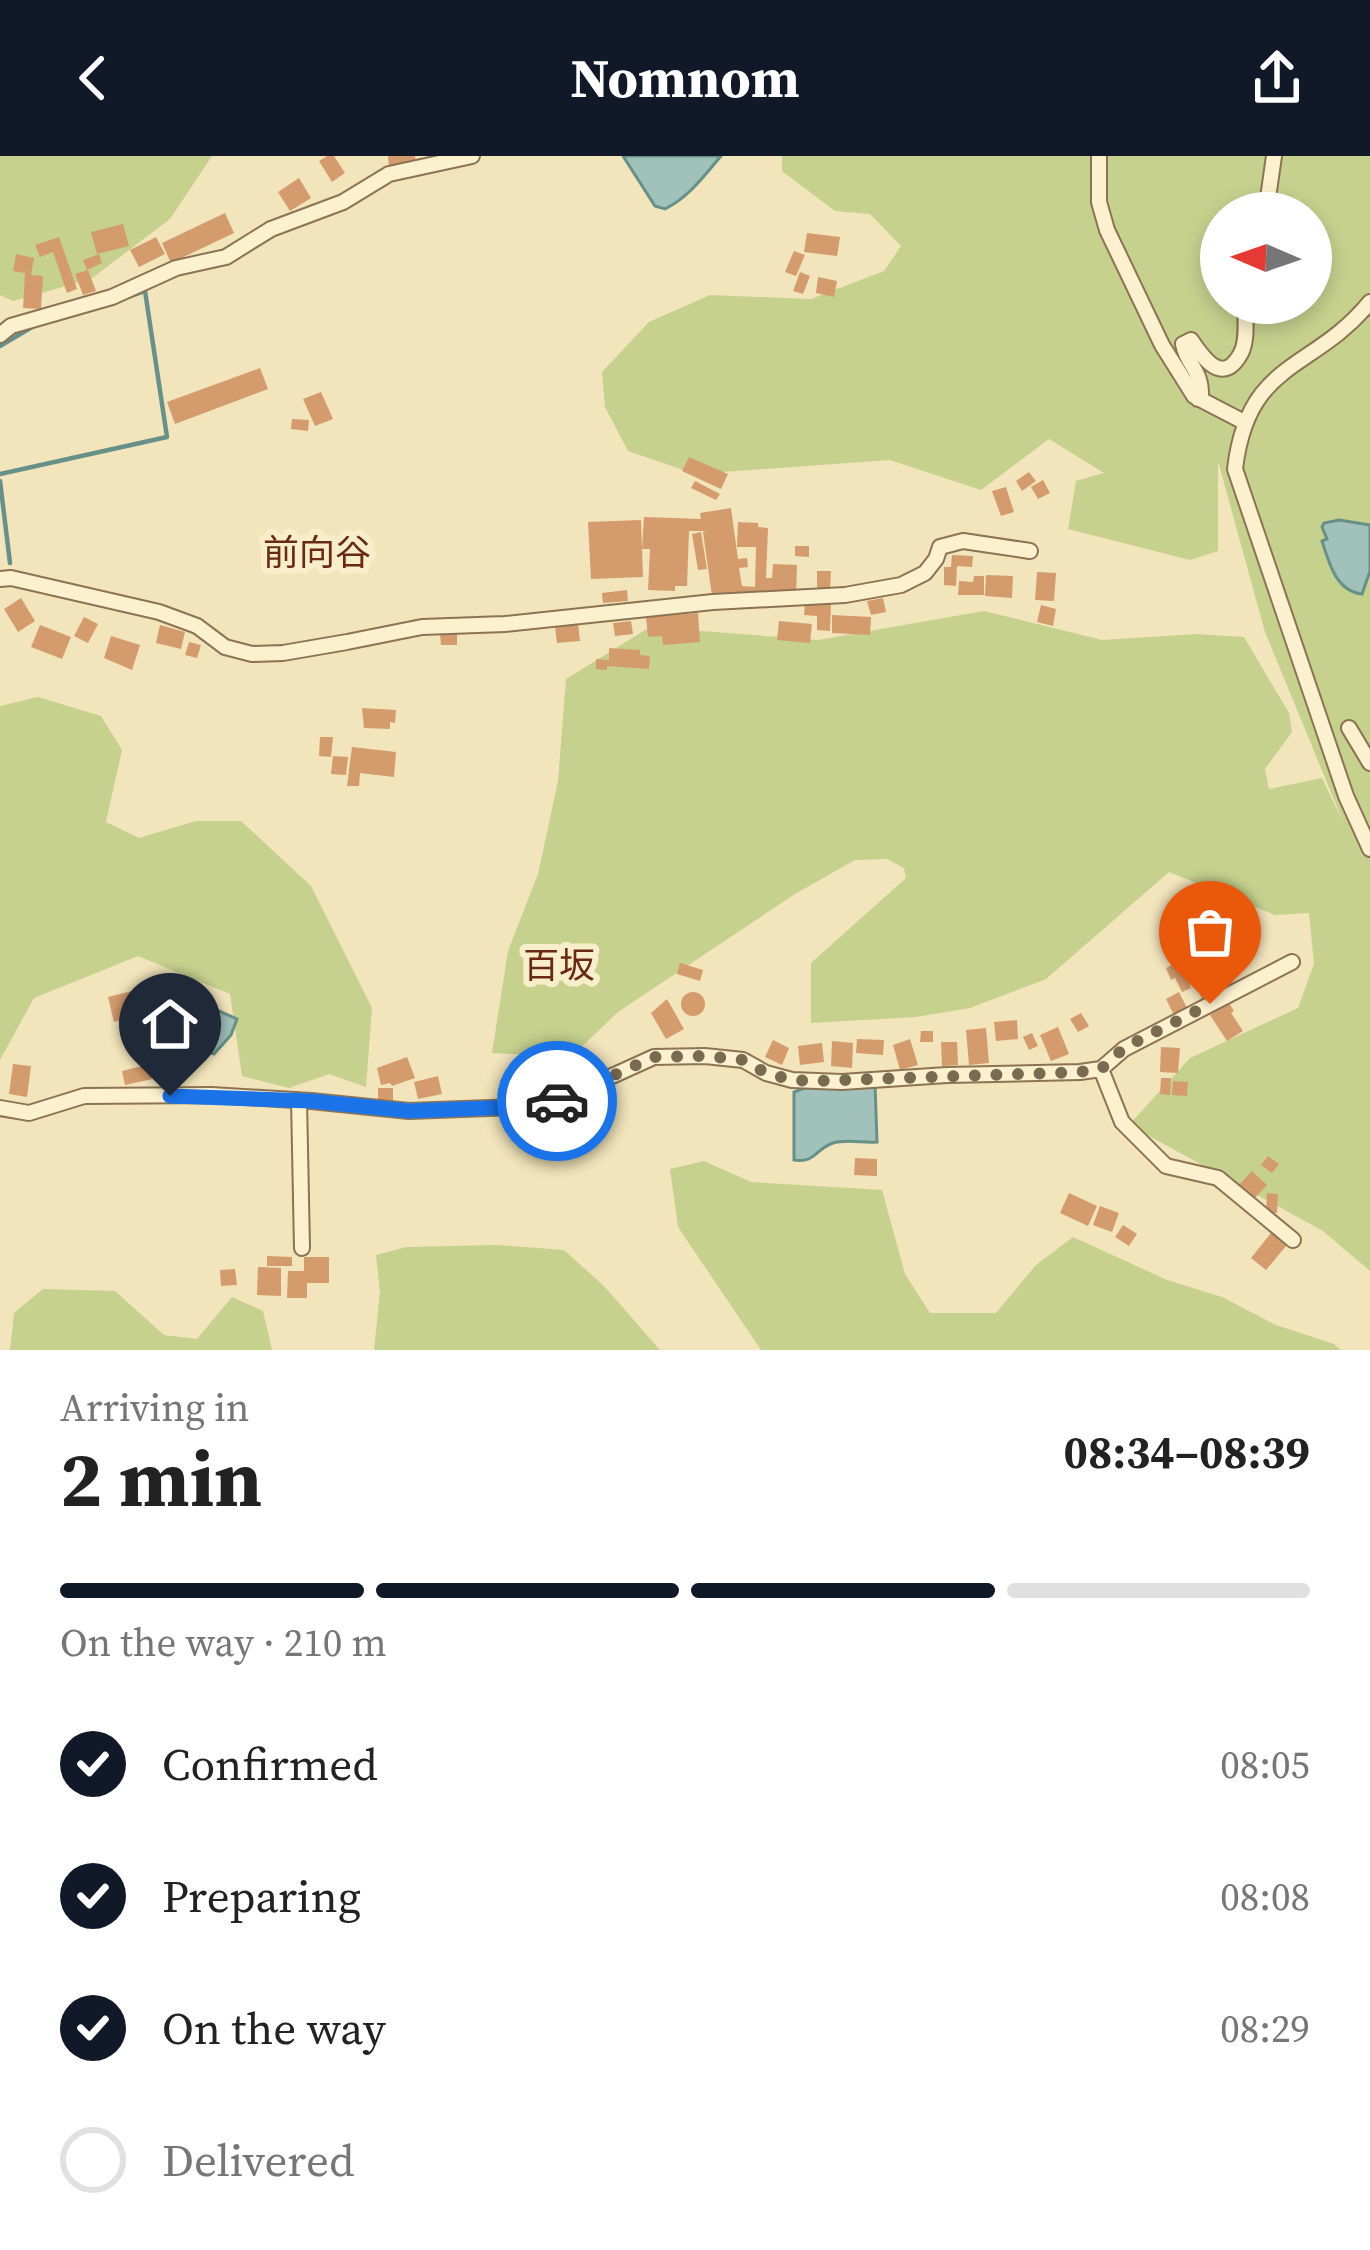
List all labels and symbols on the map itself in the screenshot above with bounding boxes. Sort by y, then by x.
north arrow [1200,192,1332,324]
district label: 前向谷 [263,528,371,577]
pin [1159,881,1261,1004]
district label: 百坂 [523,941,595,990]
pin [119,973,221,1096]
courier [497,1041,617,1161]

